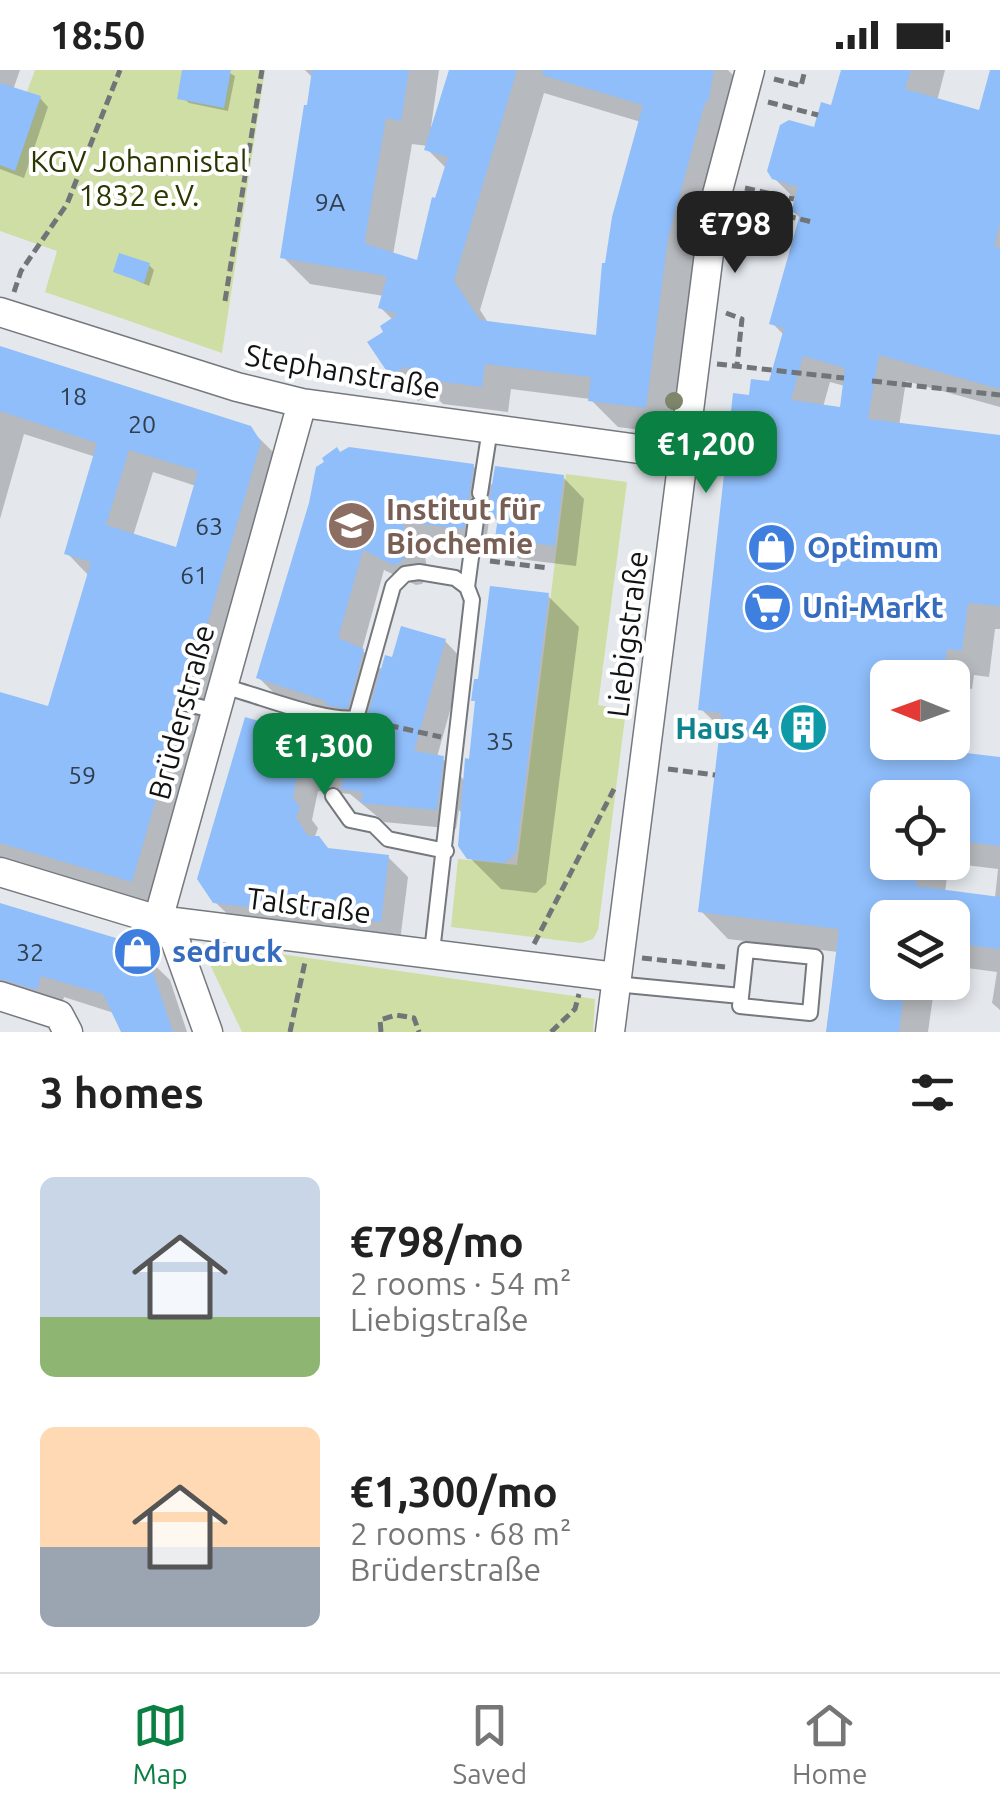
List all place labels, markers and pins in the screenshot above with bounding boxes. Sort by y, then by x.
pin: €798 [676,191,794,276]
pin: €1,200 [625,411,787,496]
place label: Institut für Biochemie [386,492,541,560]
school or university icon: Institut für Biochemie [325,500,377,552]
shop icon: Optimum [746,521,798,573]
place label: Optimum [807,530,939,564]
supermarket icon: Uni-Markt [741,581,793,633]
place label: Uni-Markt [802,590,944,624]
building icon: Haus 4 [778,702,830,754]
place label: Haus 4 [675,711,769,745]
pin: €1,300 [243,713,405,798]
shop icon: sedruck [111,925,163,977]
place label: sedruck [172,934,283,968]

